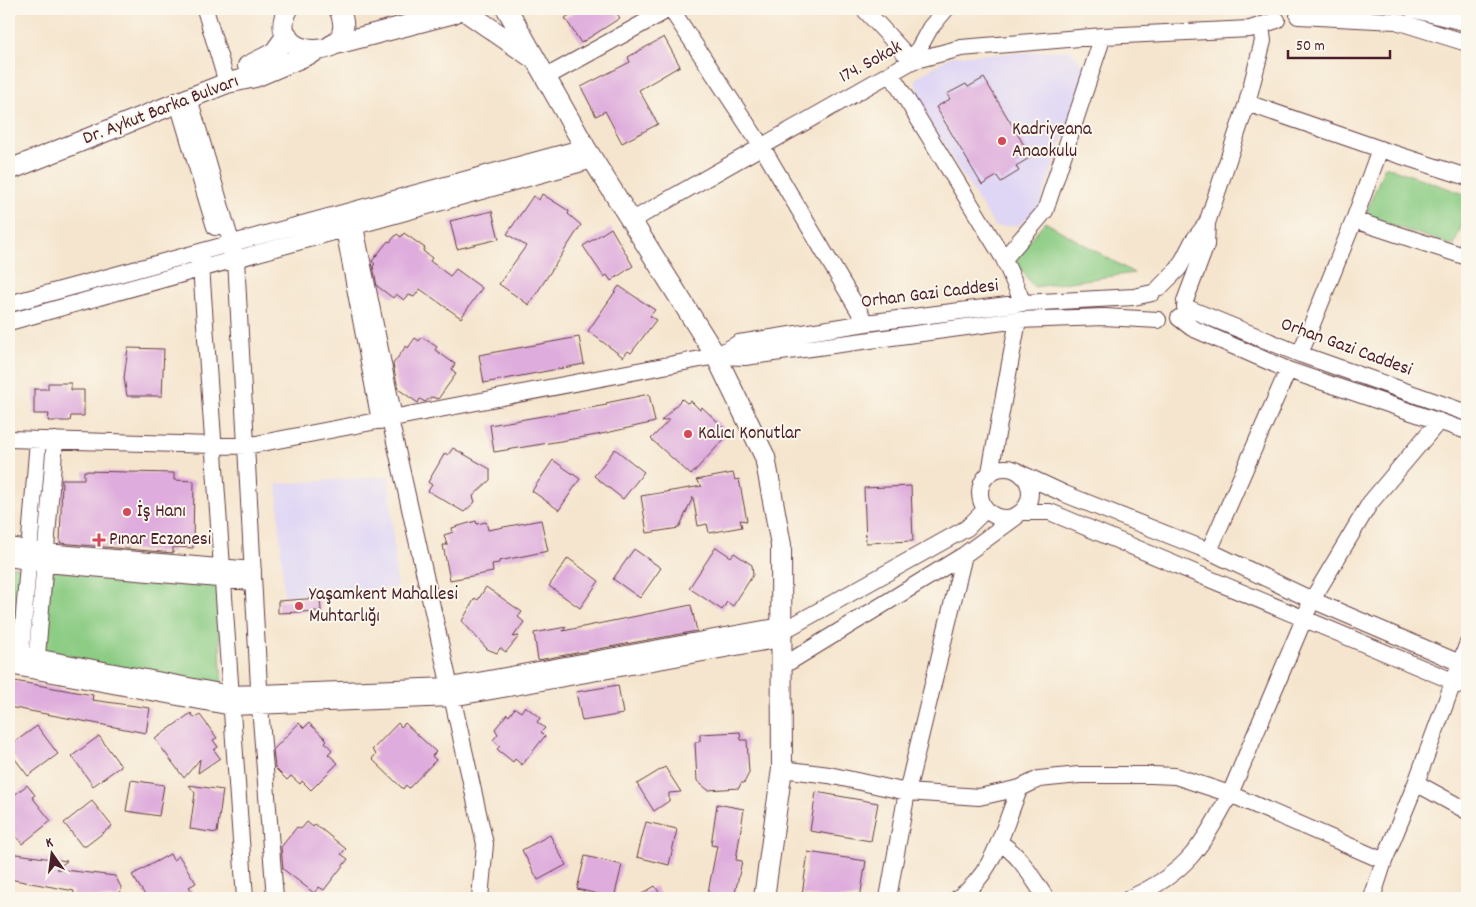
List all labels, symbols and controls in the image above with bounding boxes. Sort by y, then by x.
scale bar [1288,28,1391,60]
street label: 174. Sokak [835,35,908,91]
text: 50 m [1296,36,1325,58]
street label: Dr. Aykut Barka Bulvarı [79,69,243,153]
place label: Kadriyeana Anaokulu [1012,117,1093,166]
marker: Kadriyeana Anaokulu [996,135,1008,147]
street label: Orhan Gazi Caddesi [860,273,1001,317]
street label: Orhan Gazi Caddesi [1276,312,1416,384]
place label: Kalıcı Konutlar [698,421,801,448]
marker: Kalıcı Konutlar [682,428,694,440]
place label: İş Hanı [137,499,186,526]
marker: İş Hanı [121,506,133,518]
place label: Pınar Eczanesi [109,527,212,554]
marker: Pınar Eczanesi [93,534,105,546]
place label: Yaşamkent Mahallesi Muhtarlığı [309,582,458,631]
marker: Yaşamkent Mahallesi Muhtarlığı [293,600,305,612]
north arrow [28,830,78,880]
text: K [44,833,55,854]

